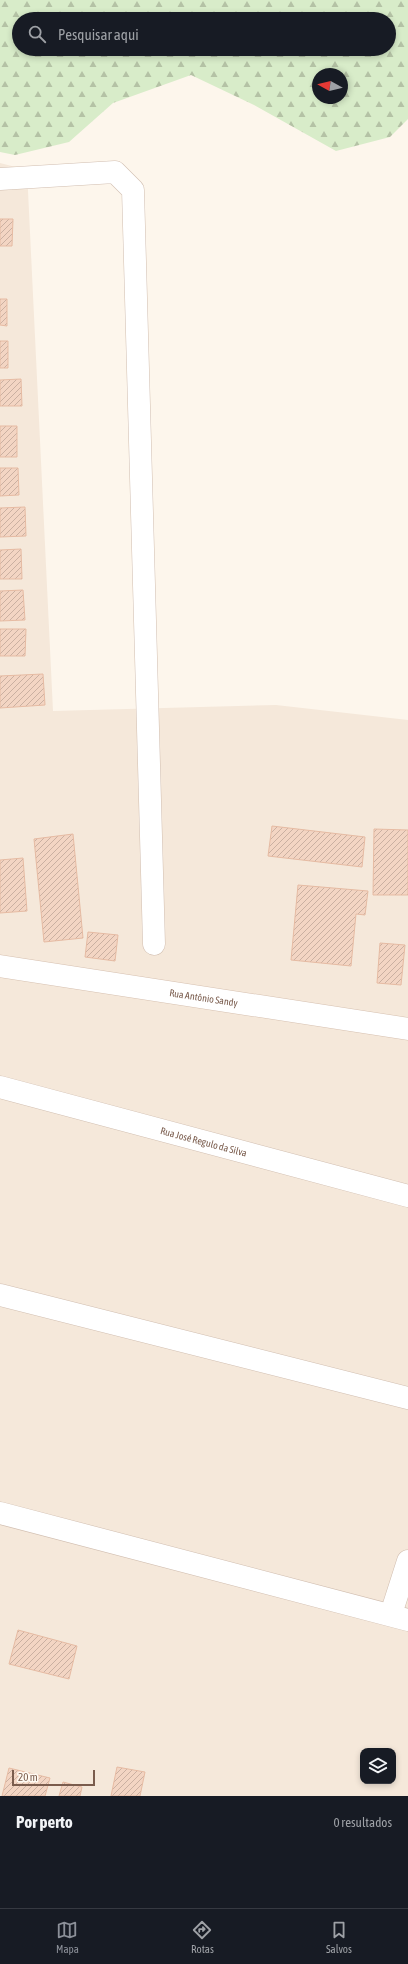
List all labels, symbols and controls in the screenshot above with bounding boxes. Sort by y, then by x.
search box [12,12,396,56]
icon: search [26,23,48,45]
text: Pesquisar aqui [58,26,139,43]
north arrow [312,68,348,104]
street label: Rua Antônio Sandy [169,987,239,1008]
street label: Rua José Regulo da Silva [159,1125,249,1158]
map controls [360,1748,396,1784]
button: layers [360,1748,396,1784]
scale bar [12,1768,95,1787]
text: 20 m [18,1771,38,1783]
text: Por perto [16,1812,73,1832]
text: 0 resultados [333,1815,392,1830]
tab: Mapa [56,1919,79,1955]
tab: Rotas [191,1919,214,1955]
tab: Salvos [326,1919,352,1955]

